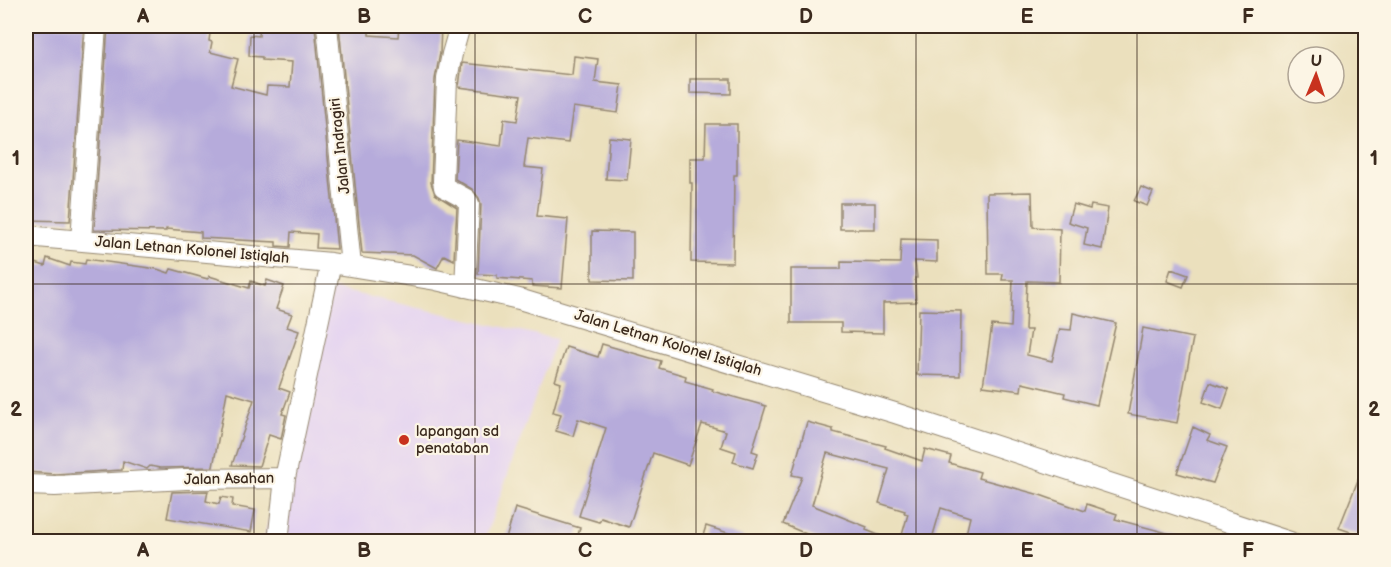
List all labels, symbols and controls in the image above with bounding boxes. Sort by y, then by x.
text: A [136,5,150,29]
text: B [357,5,371,29]
text: C [578,5,592,29]
text: D [799,5,813,29]
text: E [1021,5,1034,29]
text: F [1242,5,1254,29]
north arrow [1286,45,1346,105]
text: U [1310,52,1323,71]
street label: Jalan Indragiri [325,97,355,195]
text: 1 [12,147,20,171]
text: 1 [1370,147,1378,171]
street label: Jalan Letnan Kolonel Istiqlah [94,232,290,268]
street label: Jalan Letnan Kolonel Istiqlah [572,305,764,381]
text: 2 [10,398,22,422]
text: 2 [1368,398,1380,422]
place label: lapangan sd penataban [416,422,499,458]
marker: lapangan sd penataban [397,433,411,447]
street label: Jalan Asahan [184,469,274,489]
text: A [136,539,150,563]
text: B [357,539,371,563]
text: C [578,539,592,563]
text: D [799,539,813,563]
text: E [1021,539,1034,563]
text: F [1242,539,1254,563]

